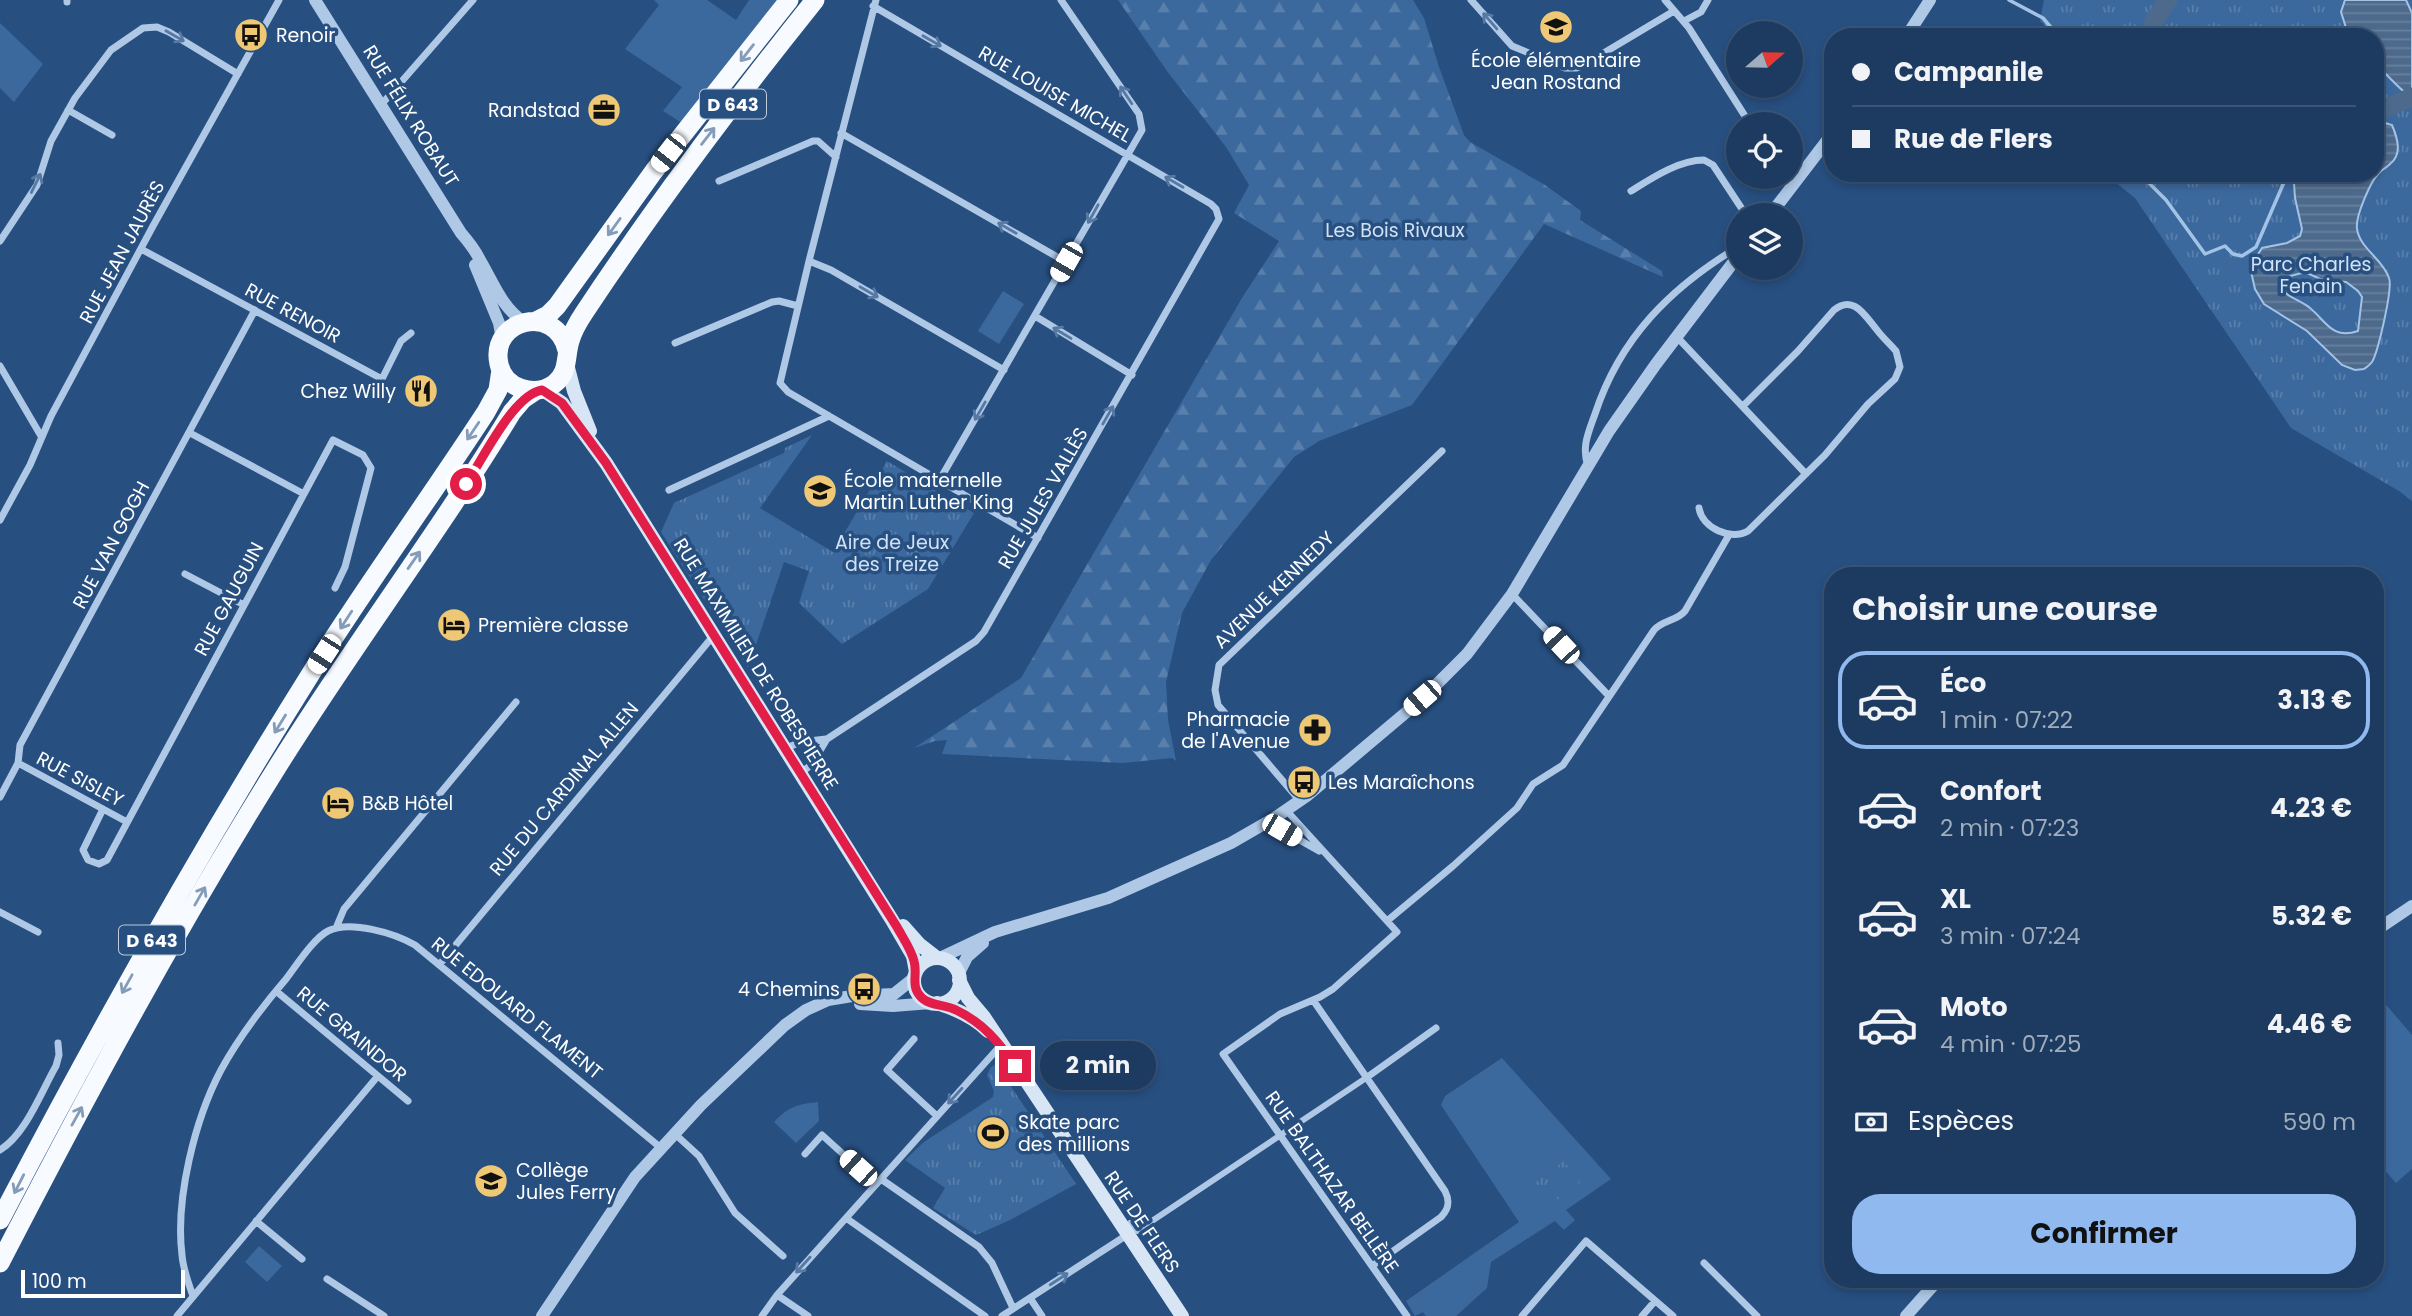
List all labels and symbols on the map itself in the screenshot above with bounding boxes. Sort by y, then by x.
school or university icon: École élémentaire Jean Rostand [1537,8,1575,46]
one-way arrow [1482,13,1498,31]
bus stop icon: Renoir [232,16,270,54]
north arrow [1726,21,1802,98]
place label: Renoir [276,22,335,49]
one-way arrow [164,29,184,43]
one-way arrow [922,34,942,48]
street label: RUE LOUISE MICHEL [974,39,1136,149]
street label: RUE FÉLIX ROBAUT [357,40,465,192]
one-way arrow [739,44,754,62]
place label: École élémentaire Jean Rostand [1471,47,1641,96]
one-way arrow [1119,86,1133,106]
road number: D 643 [700,90,766,119]
office icon: Randstad [585,91,623,129]
place label: Randstad [488,97,580,124]
one-way arrow [701,127,716,146]
car [647,130,690,176]
one-way arrow [30,173,43,194]
one-way arrow [1164,175,1184,189]
street label: RUE JEAN JAURÈS [73,176,171,328]
one-way arrow [1086,204,1100,224]
one-way arrow [606,217,621,236]
park label: Les Bois Rivaux [1325,217,1465,244]
one-way arrow [997,221,1017,235]
car [1047,239,1086,285]
park label: Parc Charles Fenain [2251,251,2371,300]
street label: RUE RENOIR [240,276,346,350]
one-way arrow [859,285,879,299]
one-way arrow [1053,325,1073,339]
restaurant icon: Chez Willy [402,372,440,410]
place label: Chez Willy [300,378,396,405]
one-way arrow [972,401,986,421]
one-way arrow [1102,405,1116,425]
one-way arrow [466,421,480,441]
street label: RUE JULES VALLÈS [991,422,1095,574]
place label: École maternelle Martin Luther King [844,467,1014,516]
route start [450,468,482,500]
school or university icon: École maternelle Martin Luther King [801,472,839,510]
street label: RUE VAN GOGH [66,476,156,614]
street label: AVENUE KENNEDY [1208,525,1340,655]
park label: Aire de Jeux des Treize [835,529,949,578]
street label: RUE MAXIMILIEN DE ROBESPIERRE [667,533,845,795]
street label: RUE GAUGUIN [188,537,270,661]
one-way arrow [407,551,421,570]
hotel icon: Première classe [435,606,473,644]
one-way arrow [338,609,352,629]
place label: Première classe [478,612,629,639]
car [1539,622,1584,668]
car [304,631,345,677]
car [1400,676,1445,720]
street label: RUE DU CARDINAL ALLEN [483,696,645,882]
place label: Pharmacie de l'Avenue [1181,706,1290,755]
pharmacy icon: Pharmacie de l'Avenue [1296,711,1334,749]
one-way arrow [272,714,286,734]
street label: RUE SISLEY [32,745,128,813]
bus stop icon: Les Maraîchons [1285,763,1323,801]
place label: Les Maraîchons [1328,769,1475,796]
hotel icon: B&B Hôtel [319,784,357,822]
place label: B&B Hôtel [362,790,453,817]
car [1259,810,1306,850]
one-way arrow [193,887,207,907]
road number: D 643 [119,925,185,954]
street label: RUE EDOUARD FLAMENT [426,930,608,1086]
bus stop icon: 4 Chemins [845,970,883,1008]
one-way arrow [120,973,134,993]
place label: 4 Chemins [738,976,840,1003]
street label: RUE GRAINDOR [291,980,413,1088]
callout: 2 min [1040,1042,1155,1090]
route end [999,1050,1031,1082]
street label: RUE BALTHAZAR BELLÈRE [1259,1086,1405,1278]
one-way arrow [947,1087,963,1105]
one-way arrow [71,1106,84,1127]
place label: Skate parc des millions [1018,1109,1130,1158]
sports icon: Skate parc des millions [974,1114,1012,1152]
car [836,1146,881,1190]
place label: Collège Jules Ferry [516,1157,616,1206]
school or university icon: Collège Jules Ferry [472,1162,510,1200]
street label: RUE DE FLERS [1098,1166,1186,1278]
one-way arrow [12,1173,25,1194]
one-way arrow [796,1256,812,1274]
scale bar [21,1267,186,1299]
one-way arrow [1049,1271,1068,1286]

